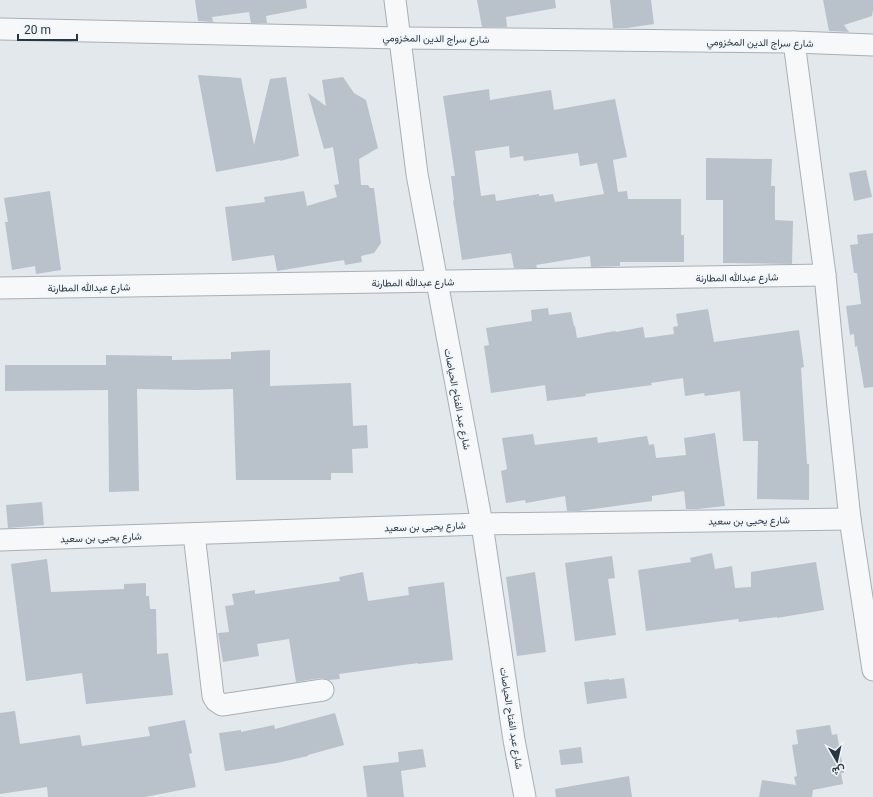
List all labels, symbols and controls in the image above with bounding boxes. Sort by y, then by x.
scale bar [18,16,77,42]
text: 20 m [24,23,51,37]
street label: شارع سراج الدين المخزومي [382,32,490,48]
street label: شارع سراج الدين المخزومي [706,36,814,52]
street label: شارع عبدالله المطارنة [696,271,779,285]
street label: شارع عبدالله المطارنة [372,276,455,290]
street label: شارع عبدالله المطارنة [48,281,131,295]
street label: شارع عبد الفتاح الحياصات [441,348,473,451]
street label: شارع يحيى بن سعيد [708,514,790,528]
street label: شارع يحيى بن سعيد [384,520,466,534]
street label: شارع يحيى بن سعيد [60,531,142,545]
street label: شارع عبد الفتاح الحياصات [497,666,525,770]
north arrow [817,741,857,781]
text: ش [831,763,846,778]

